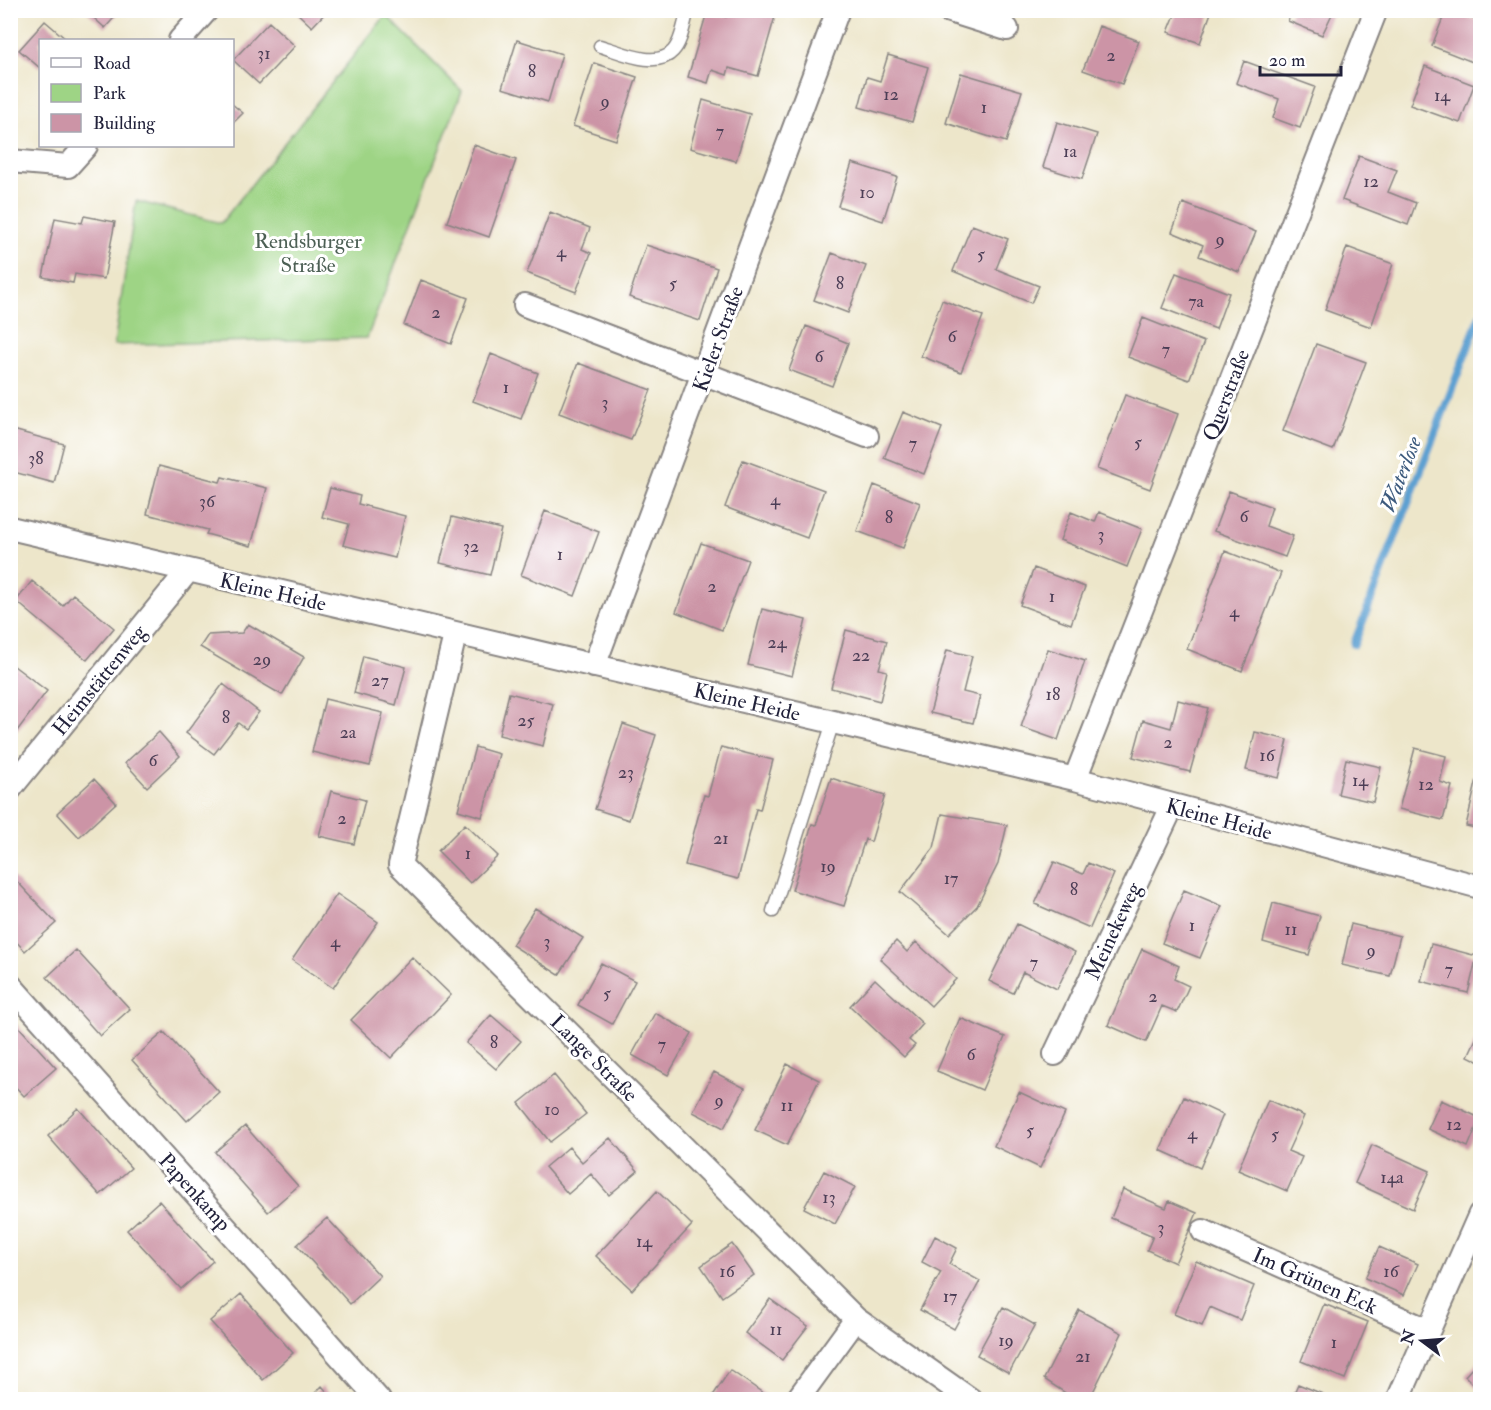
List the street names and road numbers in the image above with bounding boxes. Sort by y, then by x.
street label: Kieler Straße [687,283,750,396]
street label: Querstraße [1197,345,1256,445]
street label: Kleine Heide [217,567,329,618]
street label: Heimstättenweg [46,619,153,741]
street label: Kleine Heide [691,677,803,728]
street label: Kleine Heide [1163,792,1275,847]
street label: Meinekeweg [1079,878,1148,984]
street label: Lange Straße [544,1009,643,1108]
street label: Papenkamp [152,1148,237,1237]
street label: Im Grünen Eck [1248,1242,1382,1321]

